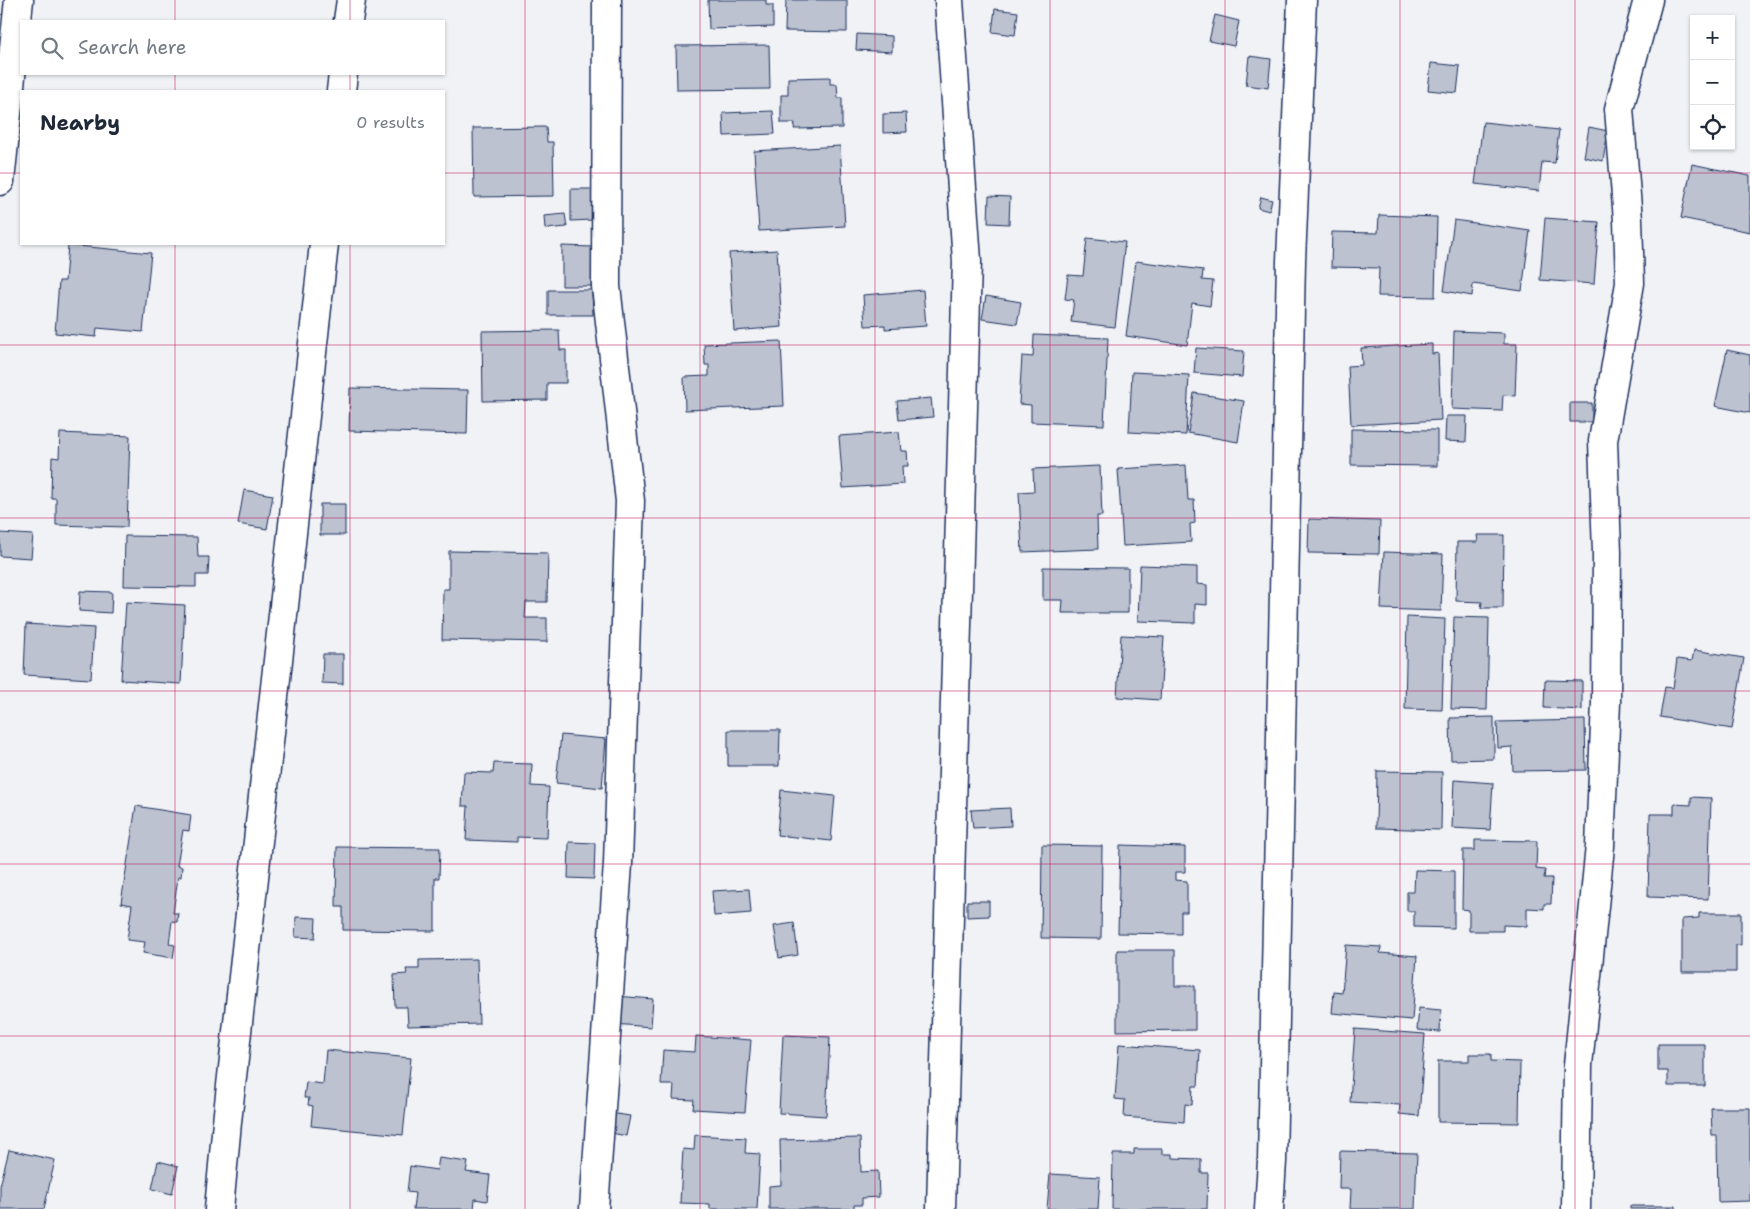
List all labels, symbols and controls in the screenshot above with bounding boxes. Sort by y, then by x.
map controls [1690,15,1735,150]
button: + [1690,15,1735,60]
search box [20,20,445,75]
icon: search [38,34,66,62]
text: Search here [78,35,187,60]
button: − [1690,60,1735,105]
button: locate [1690,105,1735,150]
text: Nearby [40,109,120,137]
text: 0 results [356,112,425,133]

